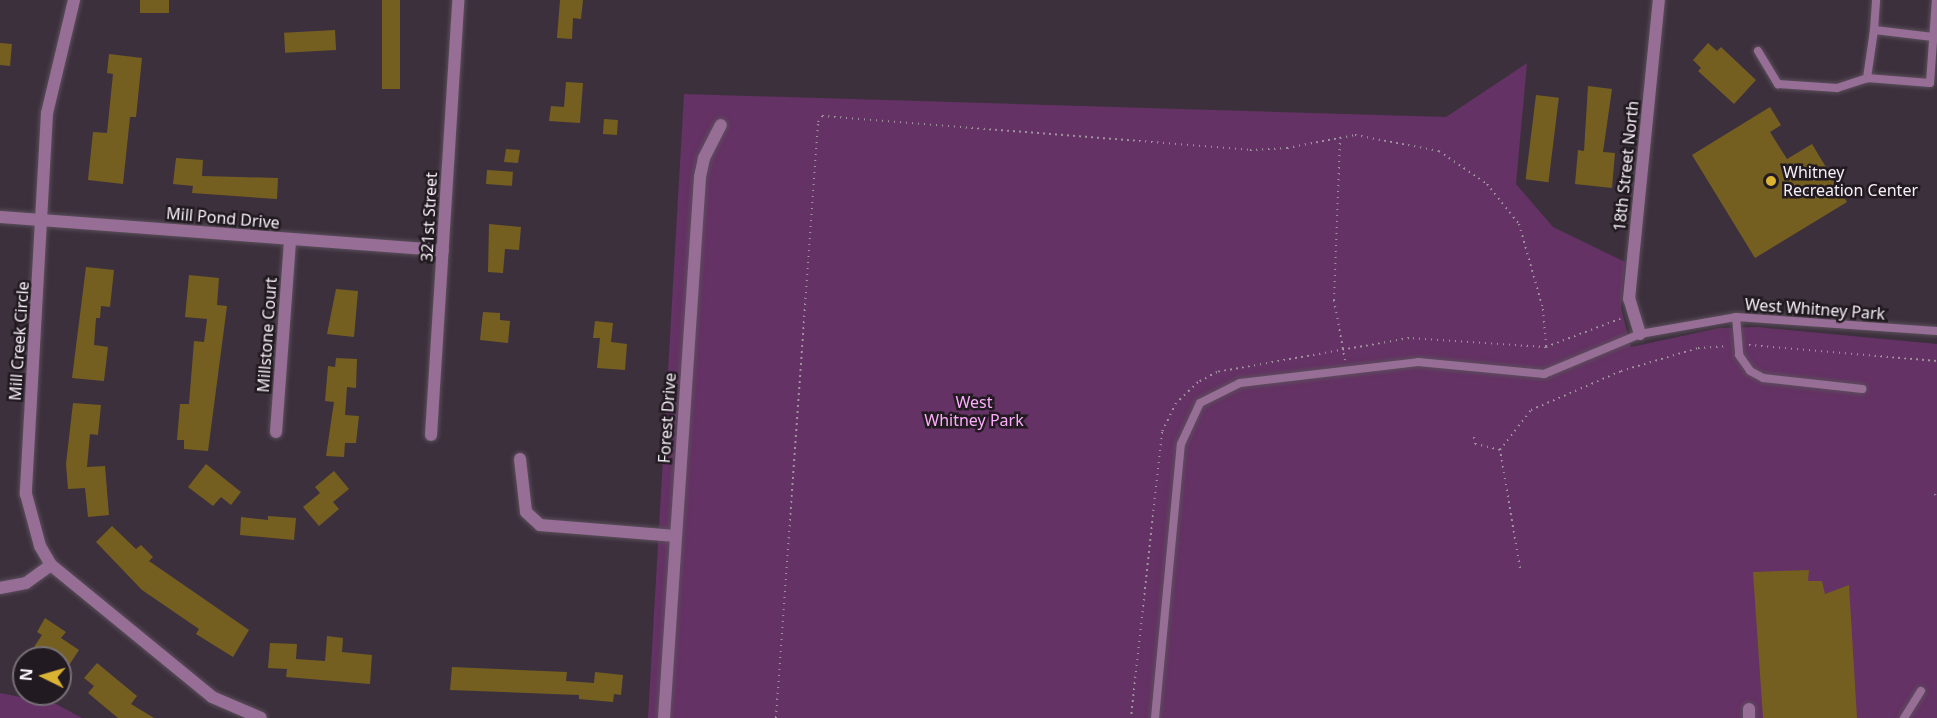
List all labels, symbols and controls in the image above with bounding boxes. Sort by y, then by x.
street label: 18th Street North [1610,100,1642,232]
place label: Whitney Recreation Center [1783,162,1918,200]
street label: 321st Street [417,172,441,262]
marker: Whitney Recreation Center [1764,174,1778,188]
street label: Mill Pond Drive [165,203,281,233]
street label: Millstone Court [253,277,281,393]
street label: Mill Creek Circle [5,281,33,401]
street label: West Whitney Park [1744,295,1886,323]
street label: Forest Drive [654,372,680,464]
park label: West Whitney Park [924,392,1024,430]
north arrow [12,646,72,706]
text: N [15,667,38,682]

